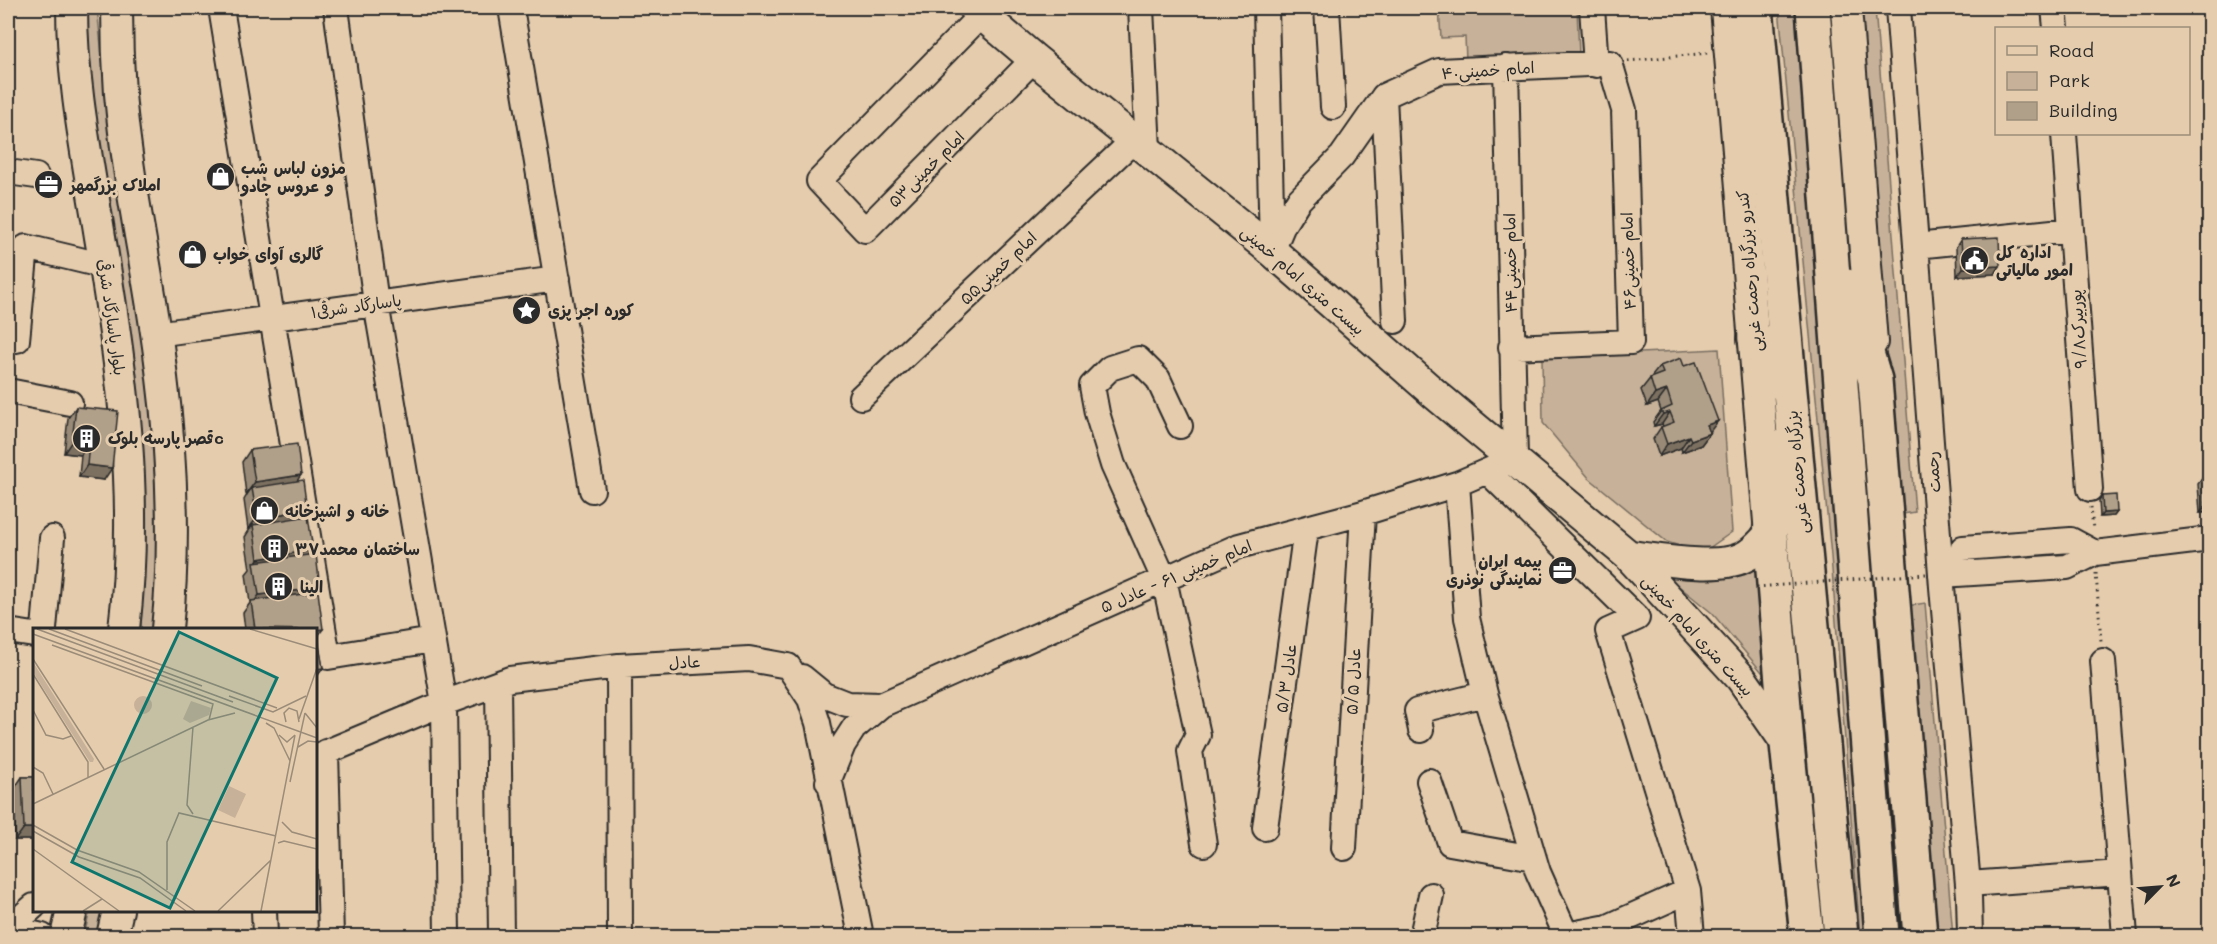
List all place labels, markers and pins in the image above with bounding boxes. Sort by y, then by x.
place label: مزون لباس شب و عروس جادو [240,157,346,197]
shop icon: مزون لباس شب و عروس جادو [204,161,236,193]
office icon: املاک بزرگمهر [33,169,65,201]
place label: املاک بزرگمهر [68,174,161,195]
shop icon: گالری آوای خواب [176,238,208,270]
place label: اداره کل امور مالیاتی [1996,241,2073,281]
place label: گالری آوای خواب [213,243,323,265]
public building icon: اداره کل امور مالیاتی [1959,245,1991,277]
place icon: کوره اجر پزی [511,294,543,326]
place label: کوره اجر پزی [548,299,634,321]
building icon: قصر پارسه بلوکc [71,422,103,454]
place label: قصر پارسه بلوکc [108,427,224,450]
shop icon: خانه و اشپزخانه [248,495,280,527]
place label: خانه و اشپزخانه [285,500,389,522]
building icon: ساختمان محمد۳۷ [258,533,290,565]
place label: ساختمان محمد۳۷ [295,538,420,559]
place label: بیمه ایران نمایندگی نوذری [1446,550,1542,590]
office icon: بیمه ایران نمایندگی نوذری [1547,554,1579,586]
building icon: الینا [263,571,295,603]
place label: الینا [300,576,323,597]

